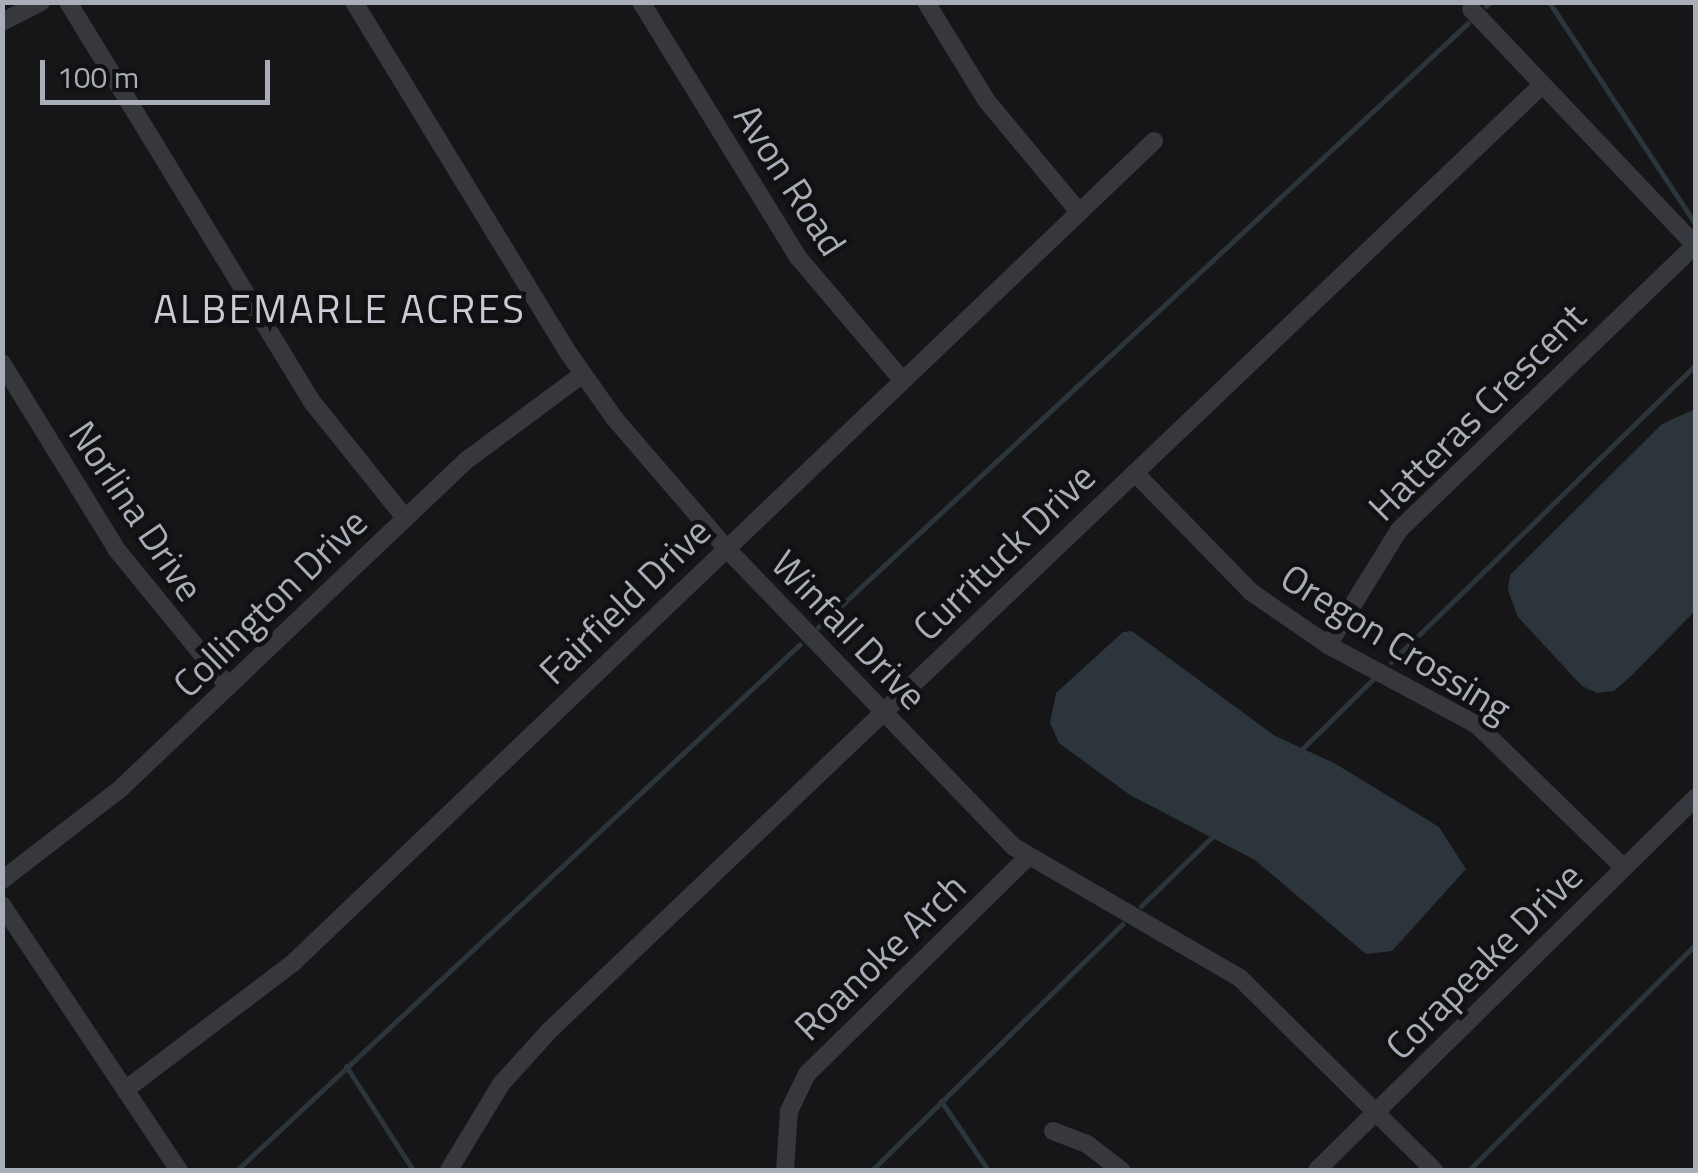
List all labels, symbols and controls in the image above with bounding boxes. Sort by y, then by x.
scale bar [45,40,275,102]
text: 100 m [57,54,139,100]
street label: Avon Road [724,96,856,264]
district label: ALBEMARLE ACRES [154,285,526,333]
street label: Hatteras Crescent [1359,294,1595,530]
street label: Norlina Drive [59,413,213,609]
street label: Currituck Drive [904,454,1104,650]
street label: Collington Drive [164,499,376,707]
street label: Fairfield Drive [530,508,720,694]
street label: Winfall Drive [762,541,936,719]
street label: Oregon Crossing [1273,554,1519,732]
street label: Corapeake Drive [1376,853,1592,1069]
street label: Roanoke Arch [785,864,975,1050]

